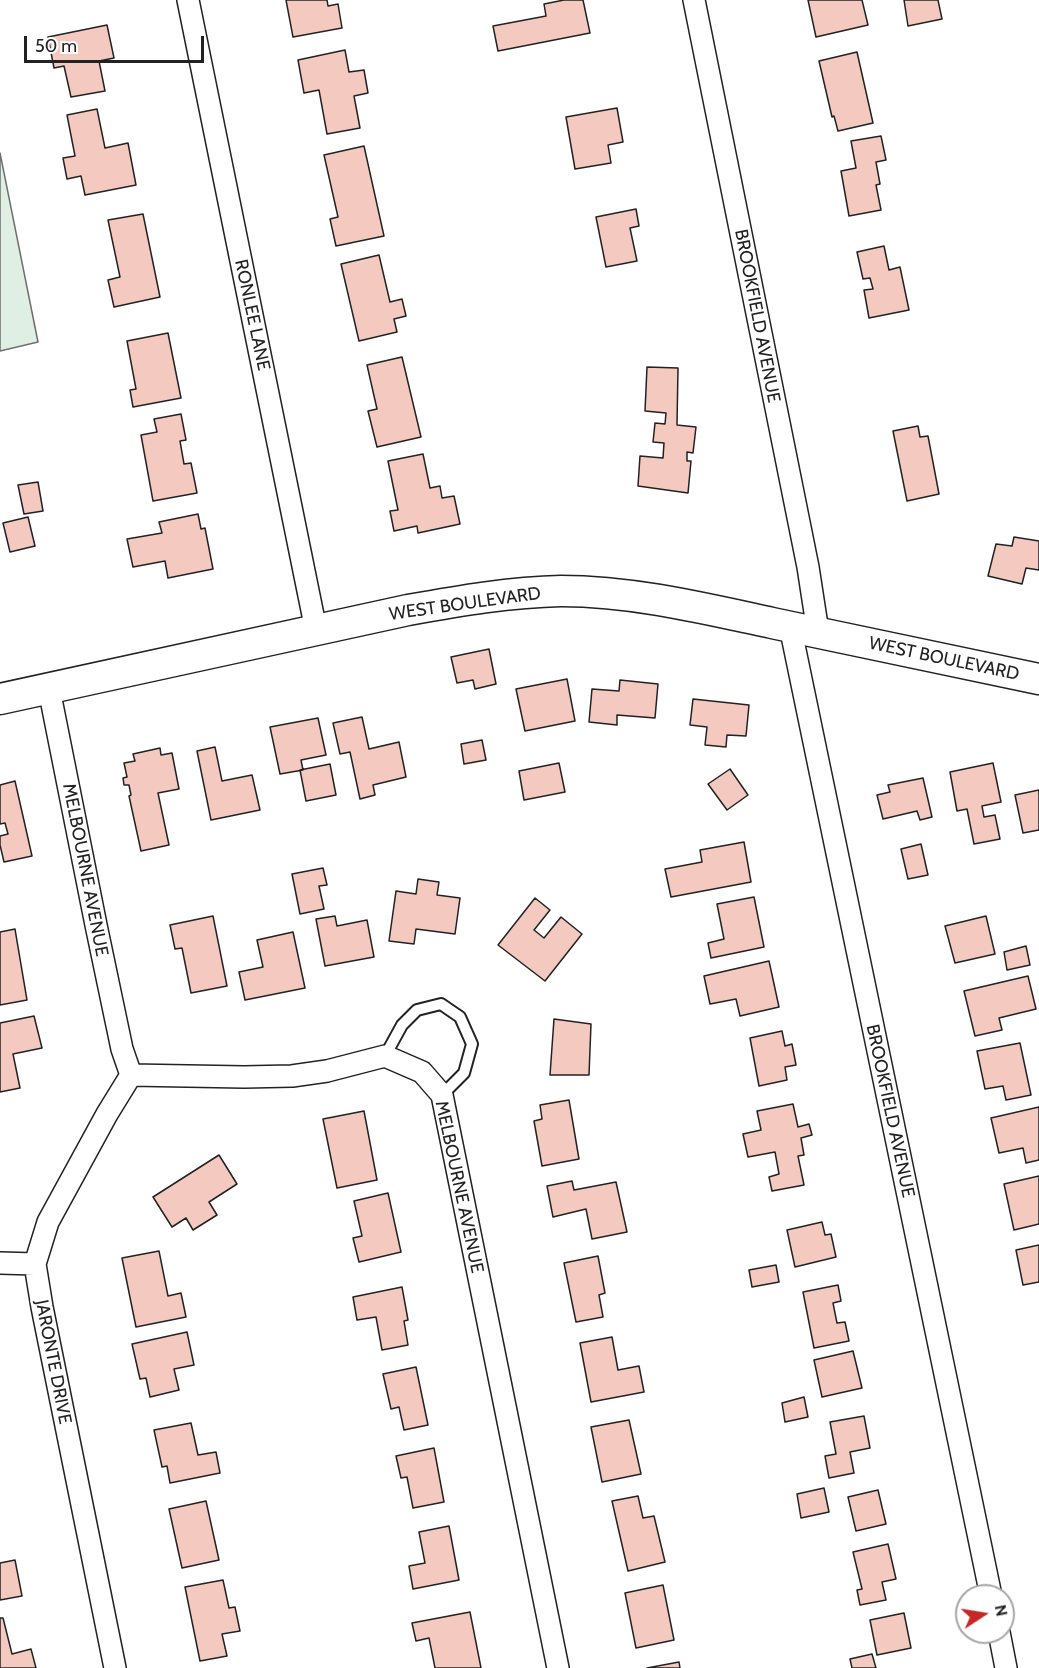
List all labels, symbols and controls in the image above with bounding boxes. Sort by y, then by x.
scale bar [27,24,207,62]
text: 50 m [35,35,77,57]
street label: BROOKFIELD AVENUE [730,227,784,405]
street label: RONLEE LANE [230,257,274,373]
street label: WEST BOULEVARD [388,583,542,625]
street label: WEST BOULEVARD [867,633,1021,685]
street label: MELBOURNE AVENUE [58,782,112,958]
street label: BROOKFIELD AVENUE [861,1022,919,1200]
street label: MELBOURNE AVENUE [430,1099,488,1275]
street label: JARONTE DRIVE [30,1298,76,1426]
north arrow [955,1584,1015,1644]
text: N [991,1603,1012,1618]

